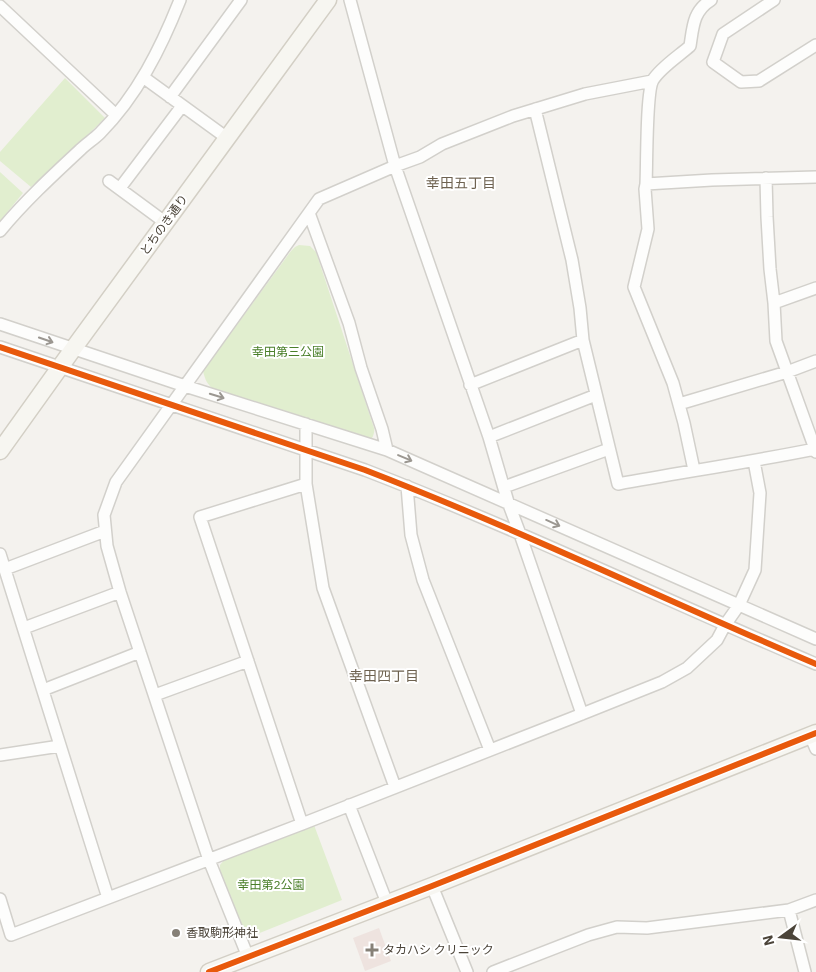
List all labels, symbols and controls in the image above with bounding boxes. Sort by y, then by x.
district label: 幸田五丁目 [426,174,496,192]
street label: とちのき通り [136,191,191,258]
one-way arrow [38,335,54,345]
park label: 幸田第三公園 [252,344,324,359]
one-way arrow [209,392,224,401]
one-way arrow [397,454,412,463]
one-way arrow [545,518,560,528]
district label: 幸田四丁目 [349,667,419,685]
park label: 幸田第2公園 [237,877,305,892]
north arrow [756,912,806,962]
place label: 香取駒形神社 [186,925,258,940]
marker: 香取駒形神社 [170,927,182,939]
text: N [758,933,778,948]
place label: タカハシ クリニック [383,942,494,957]
marker: タカハシ クリニック [365,943,379,957]

